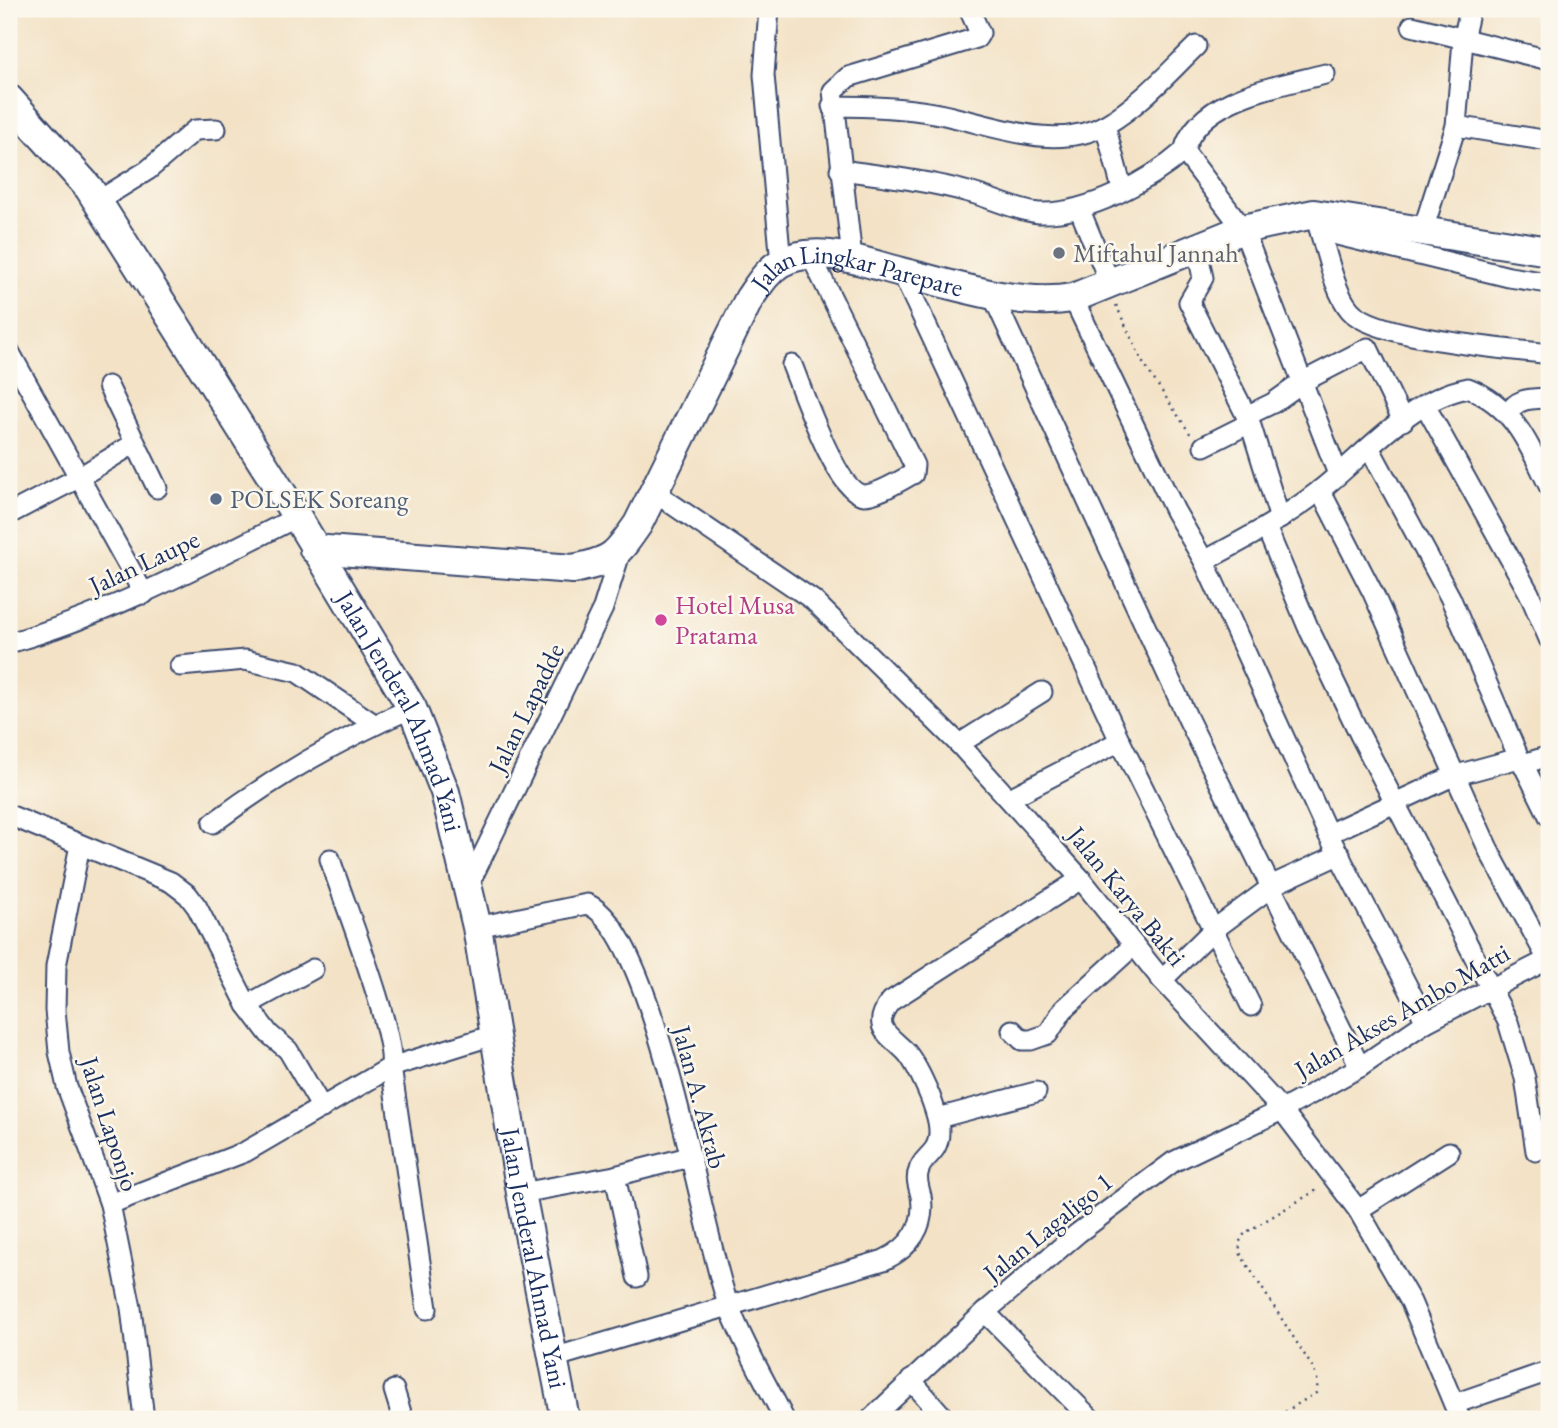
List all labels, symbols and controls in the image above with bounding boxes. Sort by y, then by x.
place label: Miftahul Jannah [1073,236,1239,270]
text: Jalan Lingkar Parepare [742,237,967,304]
marker: Miftahul Jannah [1051,245,1067,261]
street label: Jalan Lingkar Parepare [750,276,974,314]
place label: POLSEK Soreang [230,482,409,516]
marker: POLSEK Soreang [208,491,224,507]
street label: Jalan Laupe [82,522,205,603]
street label: Jalan Jenderal Ahmad Yani [327,583,471,835]
place label: Hotel Musa Pratama [675,588,795,652]
marker: Hotel Musa Pratama [653,612,669,628]
street label: Jalan Lapadde [479,638,572,780]
street label: Jalan Karya Bakti [1059,818,1194,973]
street label: Jalan Akses Ambo Matti [1287,936,1516,1087]
street label: Jalan A. Akrab [664,1020,735,1172]
street label: Jalan Laponjo [72,1051,148,1195]
street label: Jalan Jenderal Ahmad Yani [493,1123,576,1391]
street label: Jalan Lagaligo 1 [975,1165,1119,1291]

